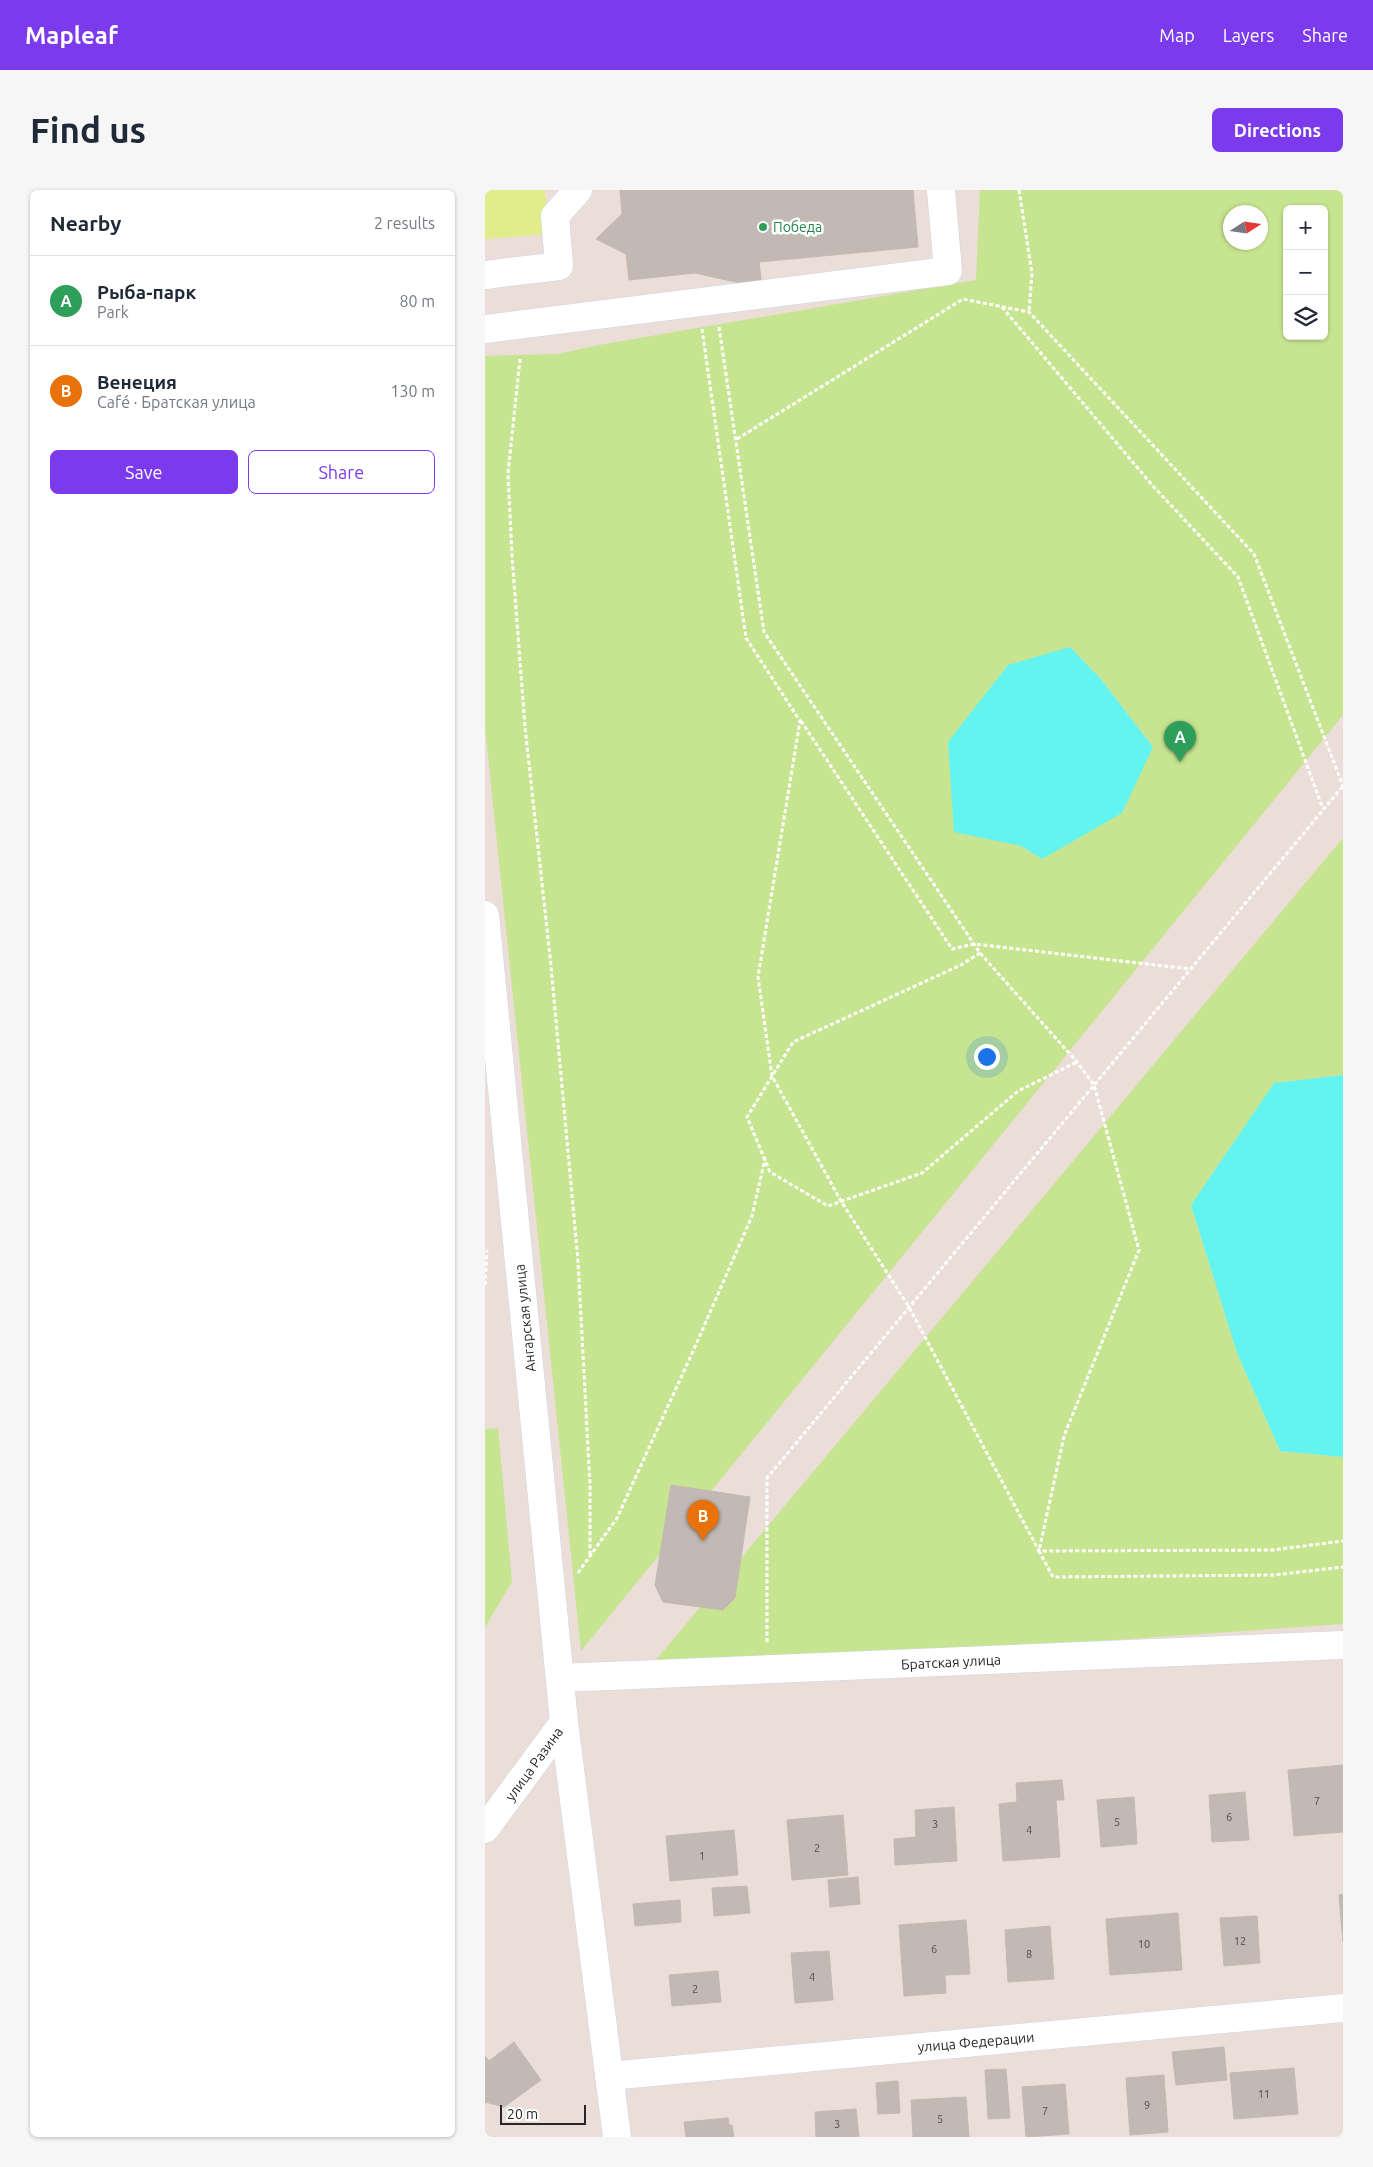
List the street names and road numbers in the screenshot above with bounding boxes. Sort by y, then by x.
street label: Ангарская улица [511,1263,539,1373]
street label: Братская улица [901,1651,1001,1673]
street label: улица Разина [502,1724,566,1804]
street label: улица Федерации [917,2029,1035,2055]

